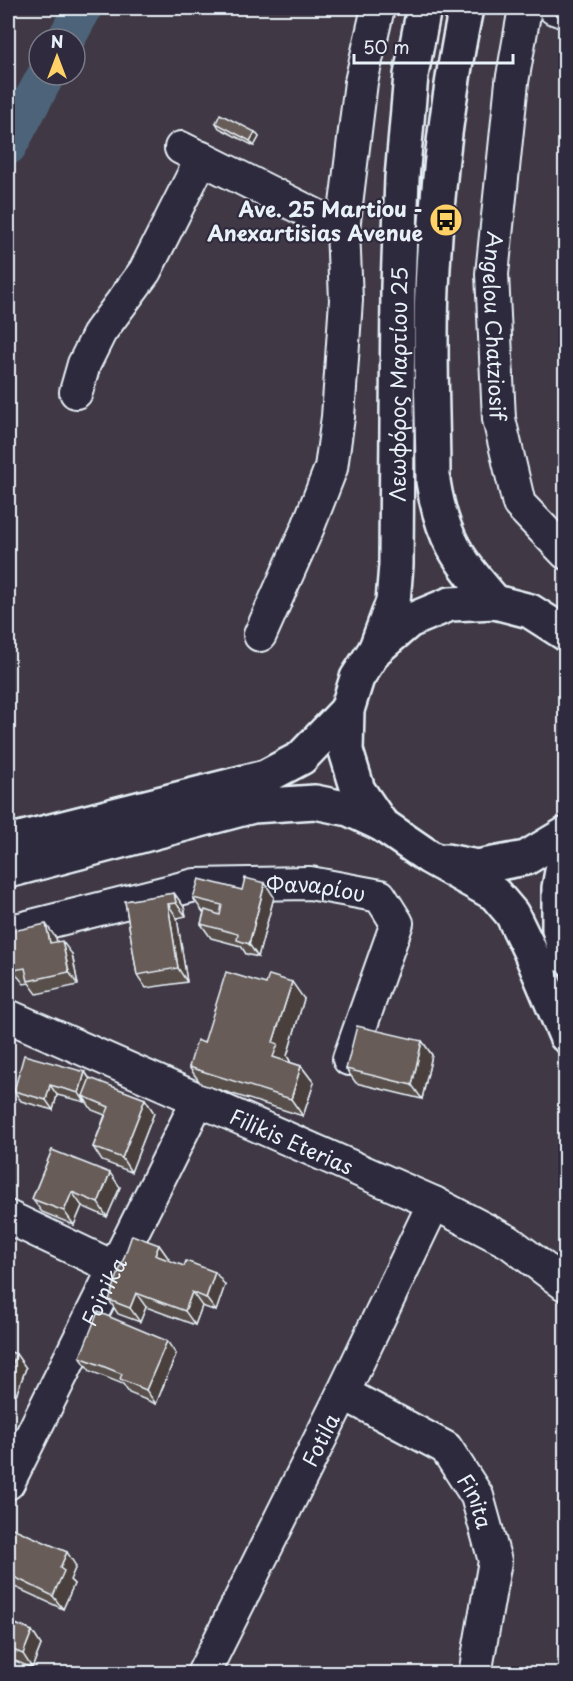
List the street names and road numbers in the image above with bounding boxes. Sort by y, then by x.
street label: Angelou Chatziosif [476,230,515,422]
street label: Λεωφόρος Μαρτίου 25 [380,266,415,502]
street label: Φαναρίου [266,867,368,909]
street label: Filikis Eterias [225,1099,359,1182]
street label: Foinika [72,1250,134,1331]
street label: Fotila [293,1406,347,1472]
street label: Finita [450,1466,501,1533]

